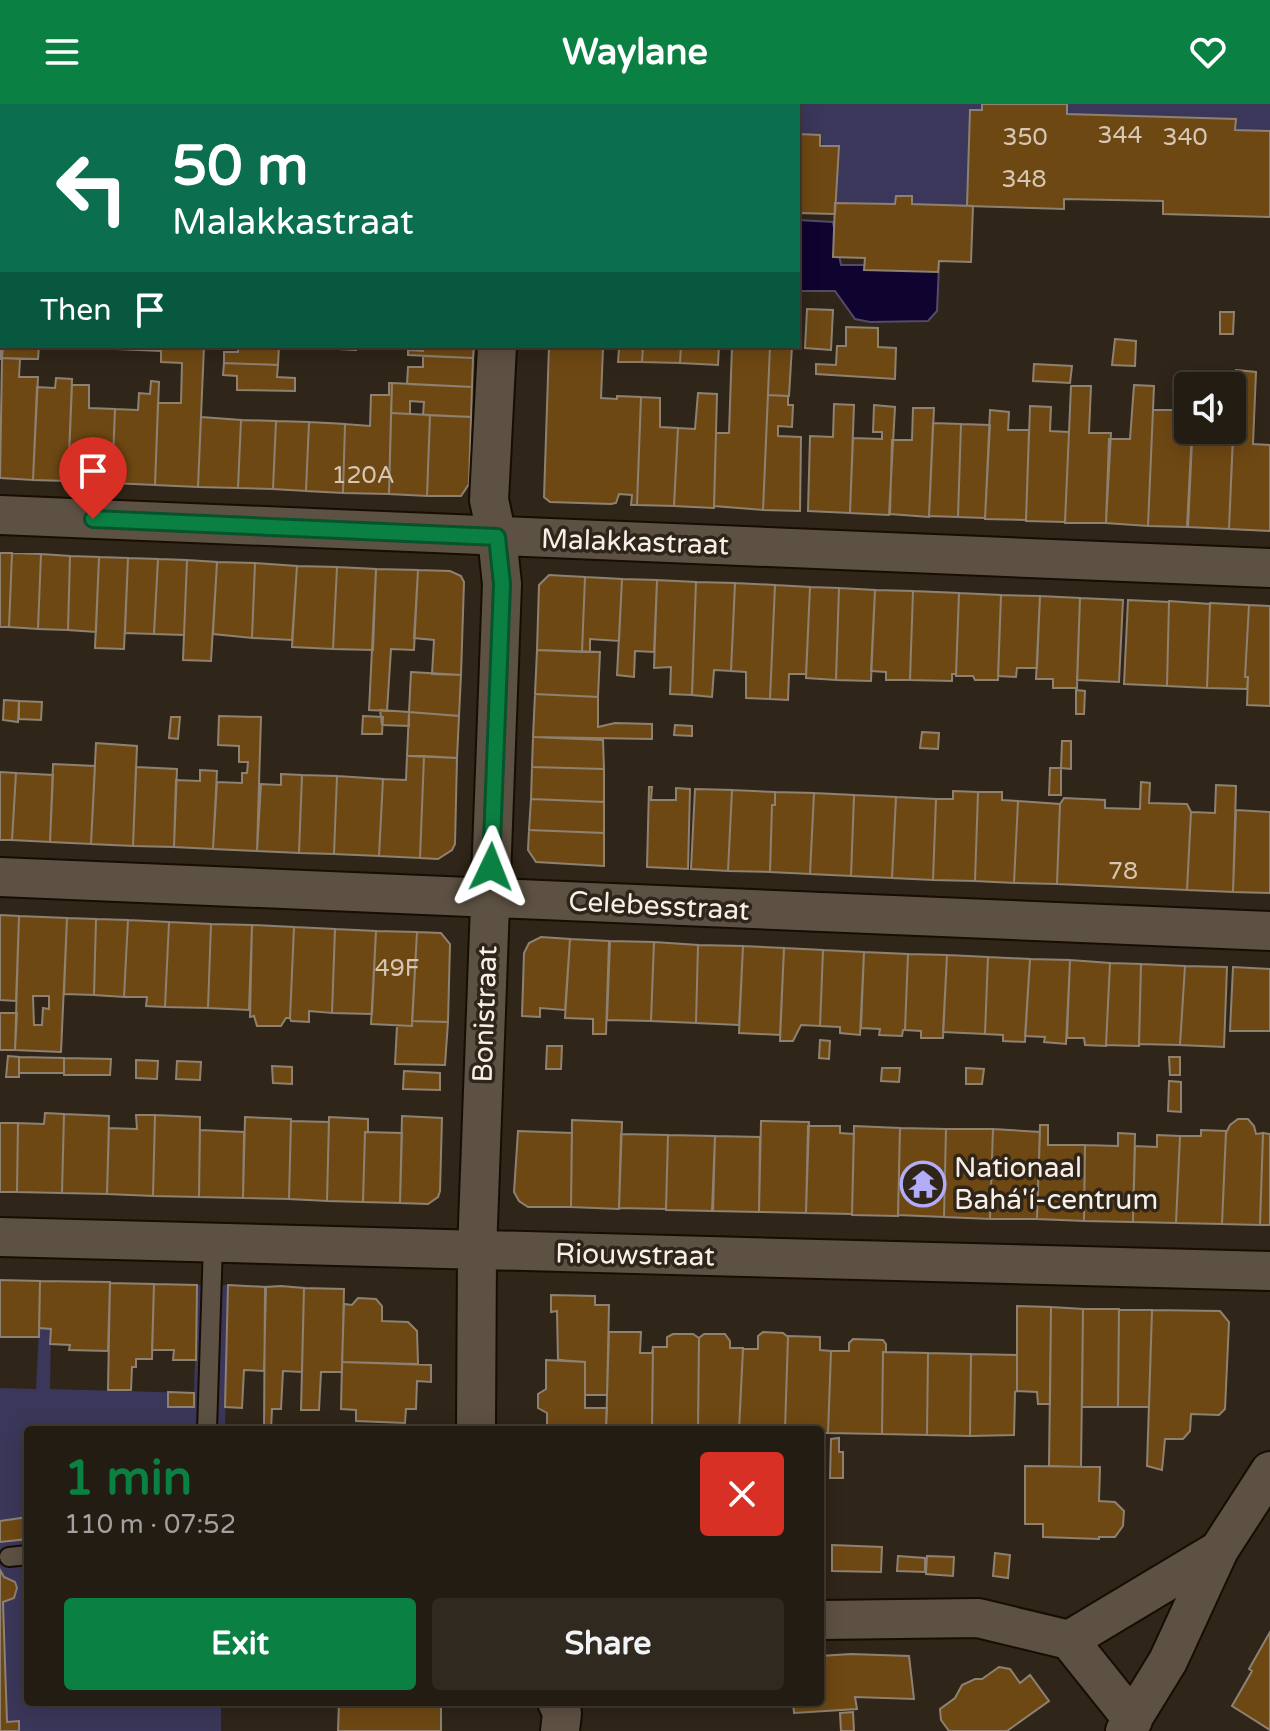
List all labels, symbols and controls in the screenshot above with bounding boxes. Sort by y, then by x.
icon: menu [40,30,84,74]
icon: heart [1186,30,1230,74]
text: Waylane [562,31,708,74]
house number: 344 [1097,121,1143,150]
house number: 350 [1002,123,1048,152]
house number: 340 [1162,123,1208,152]
text: 50 m [172,133,308,200]
icon: left [40,136,144,240]
house number: 348 [1001,165,1047,194]
text: Malakkastraat [172,201,414,244]
icon: arrive [128,288,172,332]
text: Then [40,292,112,329]
map controls [1174,372,1246,444]
button: sound [1174,372,1246,444]
pin [59,437,127,519]
icon: arrive [71,449,115,493]
house number: 120A [331,461,395,490]
street label: Malakkastraat [540,522,730,562]
position arrow [449,825,533,909]
house number: 78 [1108,857,1138,886]
street label: Celebesstraat [568,884,751,928]
street label: Bonistraat [466,945,504,1083]
house number: 49F [375,954,419,983]
place label: Nationaal Bahá'í-centrum [954,1151,1158,1217]
temple icon: Nationaal Bahá'í-centrum [899,1160,947,1208]
street label: Riouwstraat [555,1237,715,1273]
text: 1 min [64,1450,192,1508]
button: close [700,1452,784,1536]
text: 110 m · 07:52 [64,1509,236,1540]
button: Exit [64,1598,416,1690]
button: Share [432,1598,784,1690]

